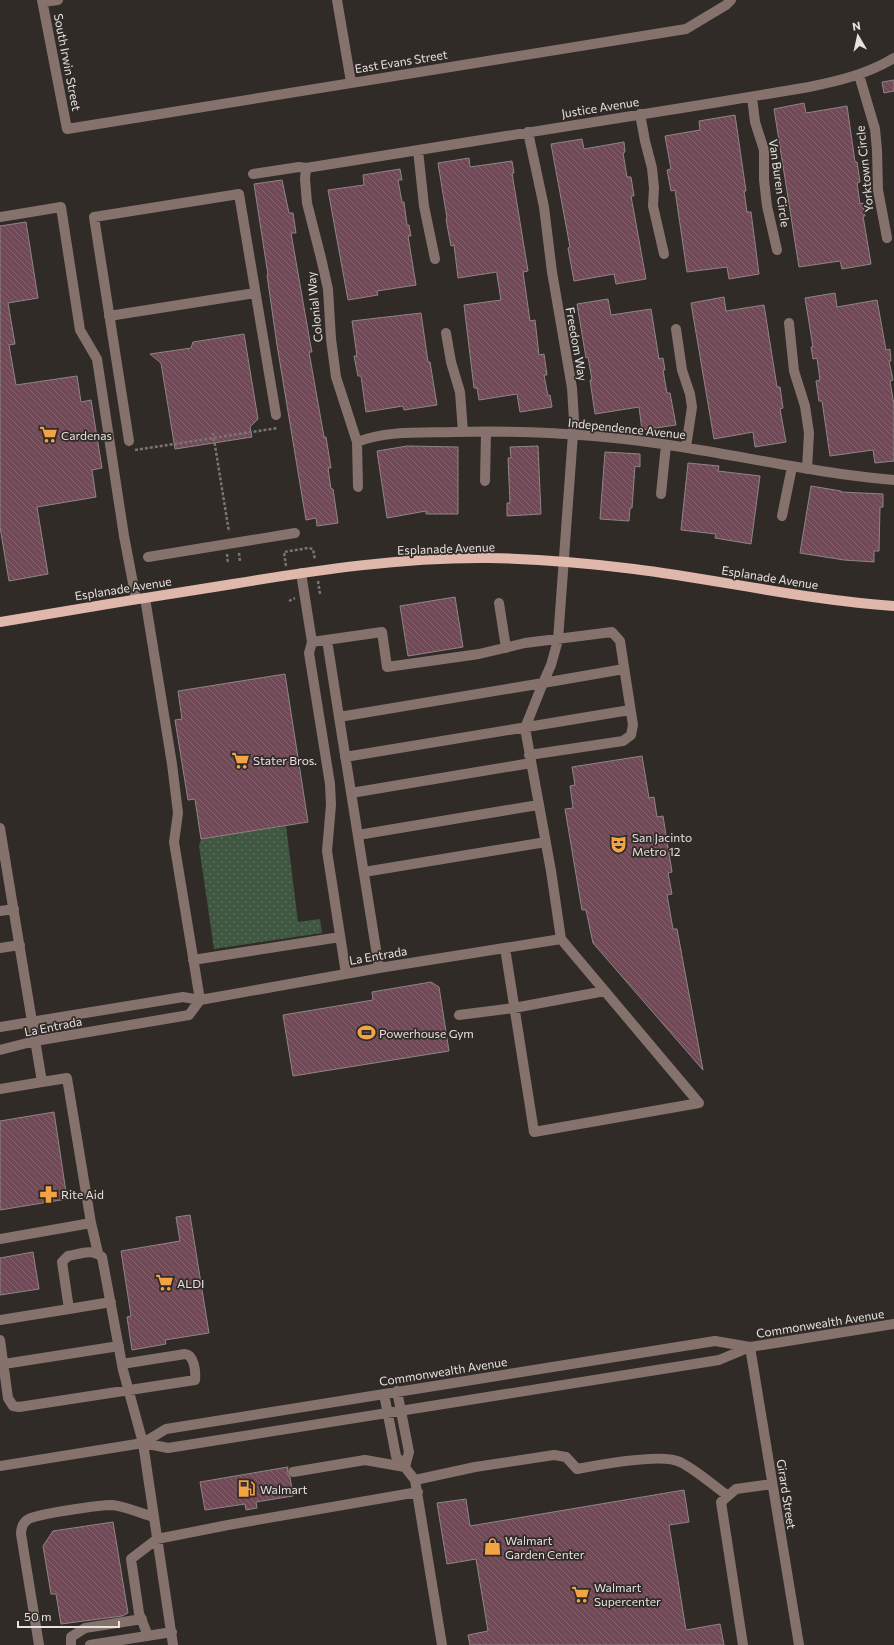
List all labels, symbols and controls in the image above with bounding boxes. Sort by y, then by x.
street label: South Irwin Street [52,12,84,112]
north arrow [838,16,878,56]
text: N [851,19,861,33]
street label: East Evans Street [354,47,449,75]
street label: Justice Avenue [560,94,640,121]
street label: Yorktown Circle [852,125,876,213]
street label: Van Buren Circle [767,138,793,228]
street label: Colonial Way [303,271,325,343]
street label: Freedom Way [564,306,590,382]
street label: Independence Avenue [567,415,687,441]
supermarket icon: Cardenas [38,425,58,445]
place label: Cardenas [61,428,112,442]
street label: Esplanade Avenue [397,539,495,557]
street label: Esplanade Avenue [721,562,819,592]
street label: Esplanade Avenue [74,573,172,603]
supermarket icon: Stater Bros. [230,750,250,770]
place label: Stater Bros. [253,753,317,767]
place label: San Jacinto Metro 12 [632,830,692,858]
theatre icon: San Jacinto Metro 12 [609,834,629,854]
street label: La Entrada [348,943,408,967]
street label: La Entrada [23,1014,83,1038]
sports icon: Powerhouse Gym [356,1023,376,1043]
place label: Powerhouse Gym [379,1026,474,1040]
pharmacy icon: Rite Aid [38,1184,58,1204]
place label: Rite Aid [61,1187,104,1201]
supermarket icon: ALDI [154,1273,174,1293]
place label: ALDI [177,1276,204,1290]
street label: Commonwealth Avenue [755,1306,885,1340]
street label: Commonwealth Avenue [378,1354,508,1388]
street label: Girard Street [775,1458,799,1530]
fuel station icon: Walmart [237,1479,257,1499]
place label: Walmart [260,1482,307,1496]
place label: Walmart Garden Center [505,1533,585,1561]
shop icon: Walmart Garden Center [482,1537,502,1557]
place label: Walmart Supercenter [594,1580,661,1608]
supermarket icon: Walmart Supercenter [571,1584,591,1604]
scale bar [18,1603,119,1629]
text: 50 m [24,1609,52,1623]

